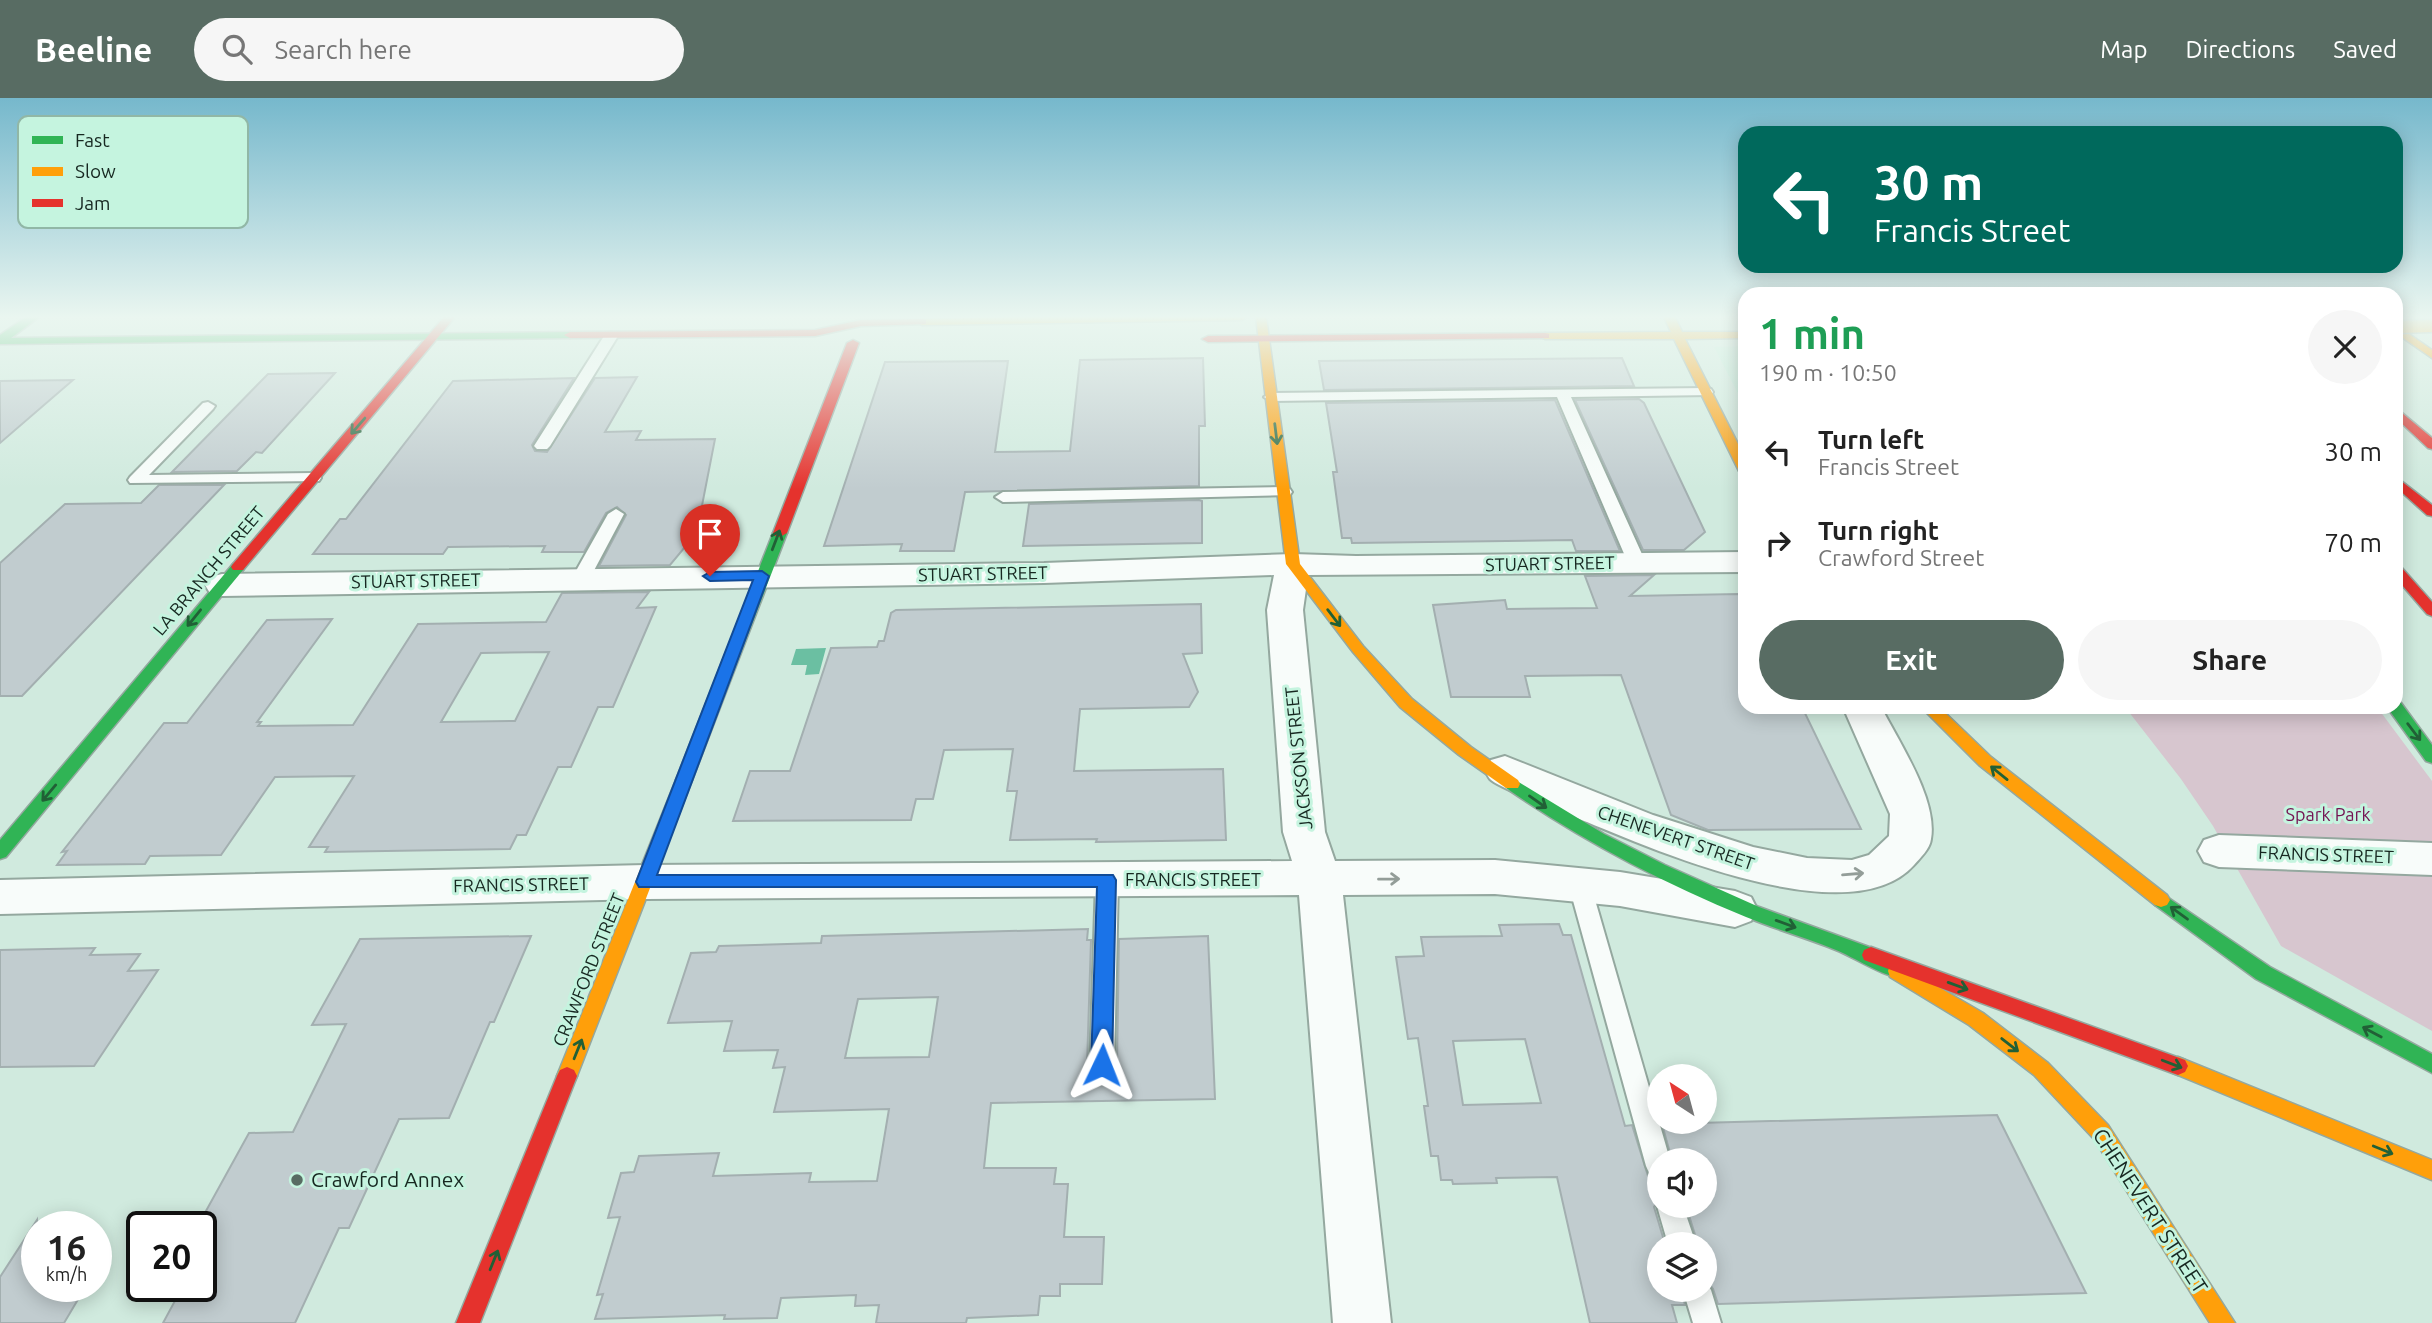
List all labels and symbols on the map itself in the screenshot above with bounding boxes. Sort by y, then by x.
legend [18,116,248,228]
text: Fast [75,129,110,151]
text: Slow [75,160,116,182]
text: Jam [75,192,111,214]
one-way arrow [350,417,366,435]
one-way arrow [1270,422,1283,444]
street label: LA BRANCH STREET [149,502,268,639]
pin [680,504,740,576]
one-way arrow [770,529,783,551]
street label: STUART STREET [1485,552,1615,574]
street label: STUART STREET [918,562,1048,584]
street label: STUART STREET [351,569,481,591]
one-way arrow [1327,608,1342,627]
one-way arrow [187,609,203,627]
street label: JACKSON STREET [1281,686,1315,831]
one-way arrow [2406,722,2421,741]
one-way arrow [1991,765,2009,781]
one-way arrow [41,784,57,802]
one-way arrow [1528,795,1547,809]
street label: CHENEVERT STREET [1595,801,1757,873]
park label: Spark Park [2285,804,2371,824]
street label: FRANCIS STREET [2258,842,2394,866]
one-way arrow [1841,867,1864,880]
street label: FRANCIS STREET [1125,869,1261,889]
one-way arrow [1377,872,1400,885]
street label: FRANCIS STREET [453,873,589,895]
street label: CRAWFORD STREET [548,890,628,1049]
one-way arrow [2170,906,2189,920]
one-way arrow [1774,918,1796,931]
one-way arrow [1947,981,1969,994]
one-way arrow [2362,1025,2383,1038]
position arrow [1065,1028,1139,1102]
one-way arrow [573,1038,586,1060]
one-way arrow [2001,1038,2019,1053]
one-way arrow [2161,1059,2183,1072]
north arrow [1647,1064,1717,1134]
street label: CHENEVERT STREET [2089,1124,2213,1298]
one-way arrow [2372,1144,2393,1157]
place label: Crawford Annex [311,1167,464,1191]
marker: Crawford Annex [289,1172,305,1188]
speed limit sign: 20 [126,1211,217,1302]
one-way arrow [488,1249,501,1271]

